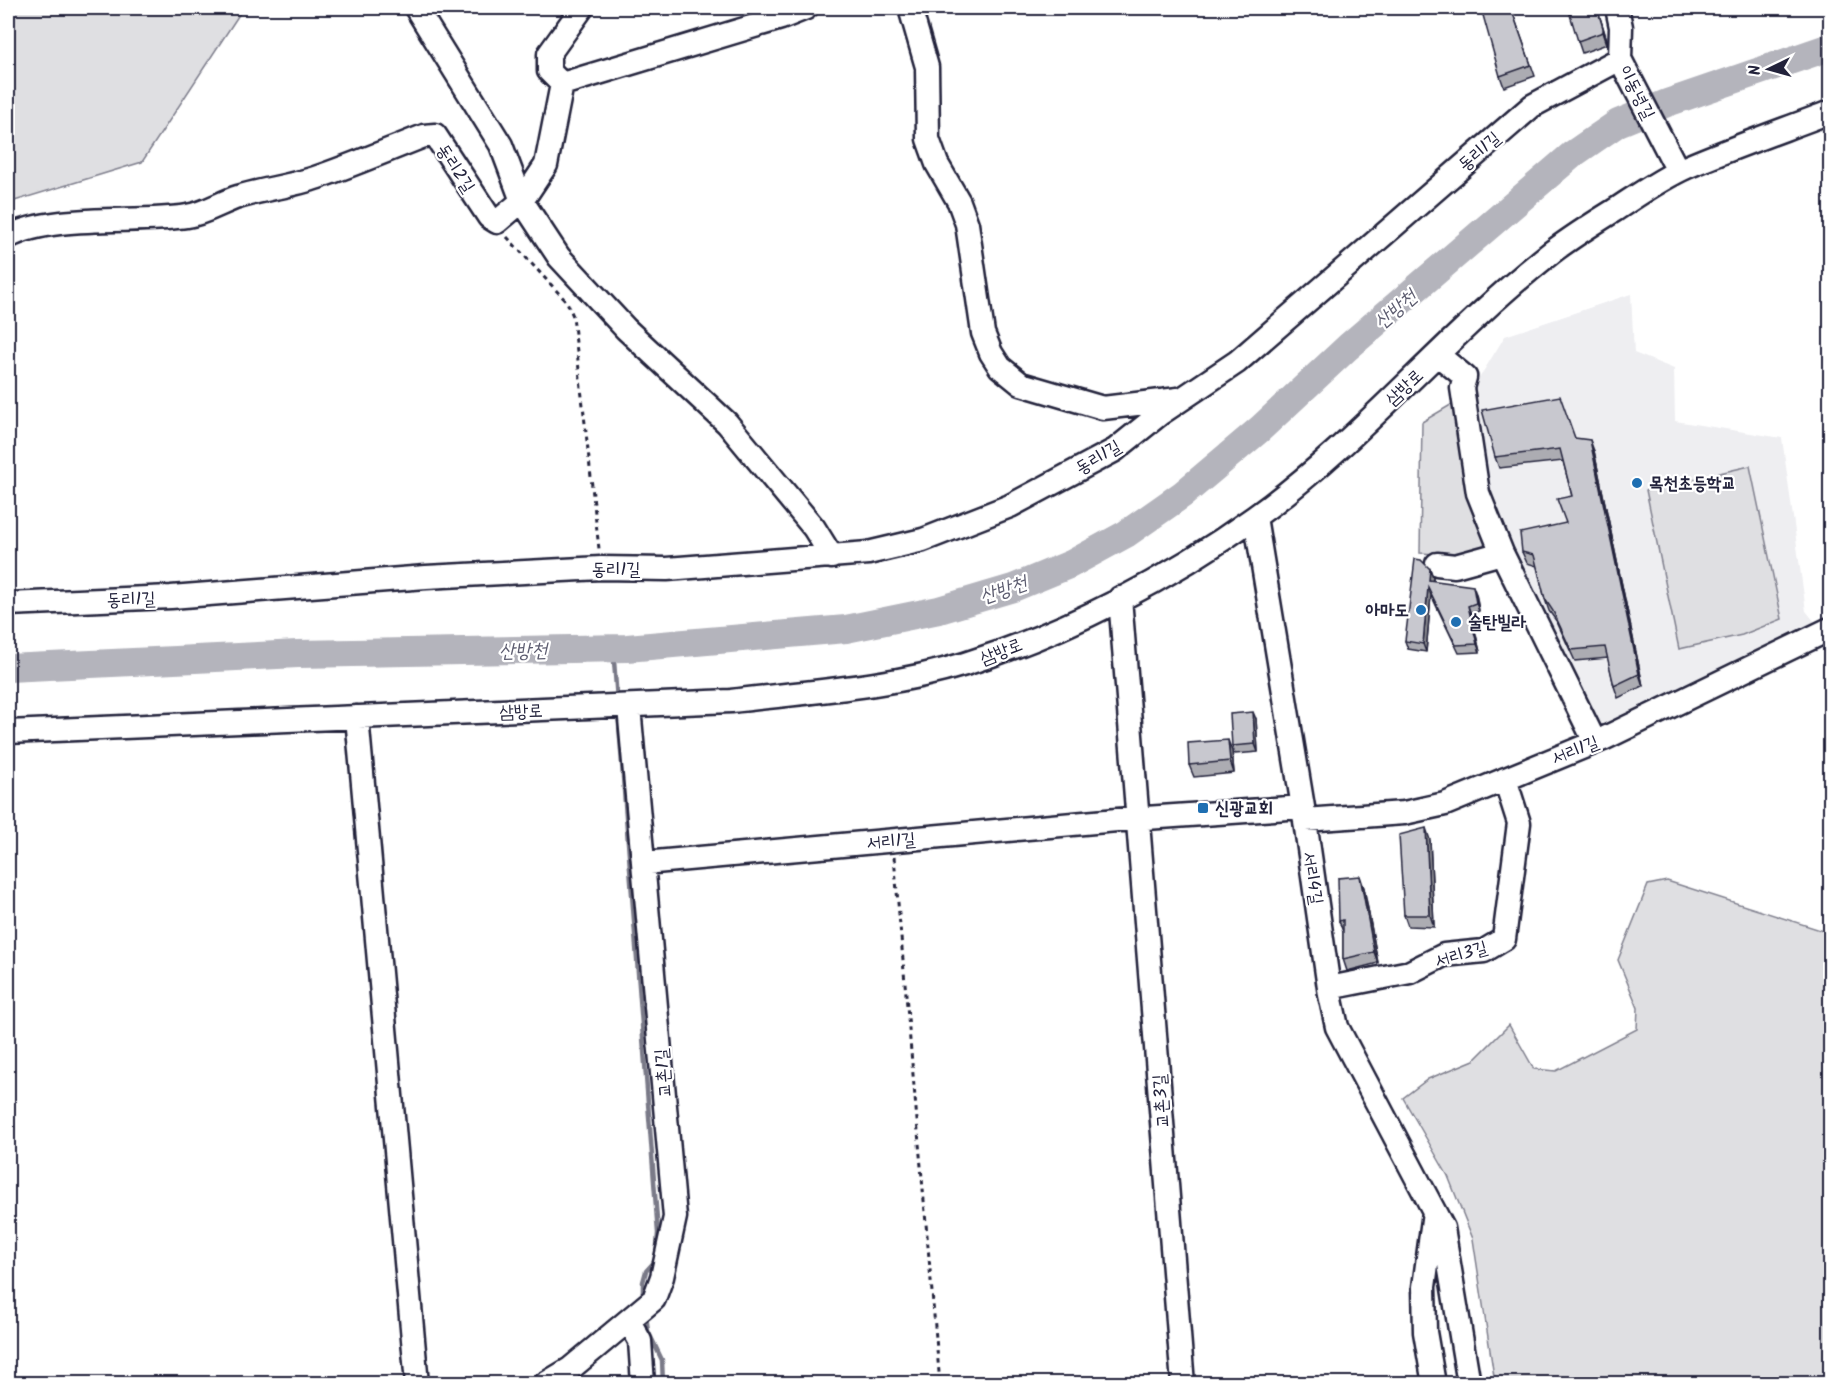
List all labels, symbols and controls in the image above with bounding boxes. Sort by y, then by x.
north arrow [1739,39,1799,99]
street label: 이동녕길 [1610,60,1662,126]
text: N [1743,64,1768,76]
street label: 동리1길 [1452,125,1508,179]
street label: 동리2길 [428,138,482,200]
water label: 산방천 [1368,281,1426,338]
street label: 삼방로 [1379,363,1431,414]
street label: 동리1길 [1070,433,1128,483]
place label: 목천초등학교 [1649,470,1736,499]
marker: 목천초등학교 [1630,476,1644,490]
street label: 동리1길 [591,556,641,585]
water label: 산방천 [976,567,1033,614]
street label: 동리1길 [106,585,157,616]
place label: 아마도 [1366,597,1409,626]
marker: 아마도 [1414,603,1428,617]
place label: 술탄빌라 [1468,609,1526,638]
marker: 술탄빌라 [1449,615,1463,629]
street label: 삼방로 [976,631,1027,674]
water label: 산방천 [499,636,549,668]
street label: 삼방로 [499,697,543,728]
street label: 서리1길 [1547,729,1604,774]
place label: 신광교회 [1215,795,1273,824]
marker: 신광교회 [1196,801,1210,815]
street label: 서리1길 [865,826,917,859]
street label: 서리4길 [1293,850,1330,907]
street label: 서리3길 [1432,934,1492,977]
street label: 교촌1길 [648,1047,681,1099]
street label: 교촌3길 [1146,1073,1179,1129]

